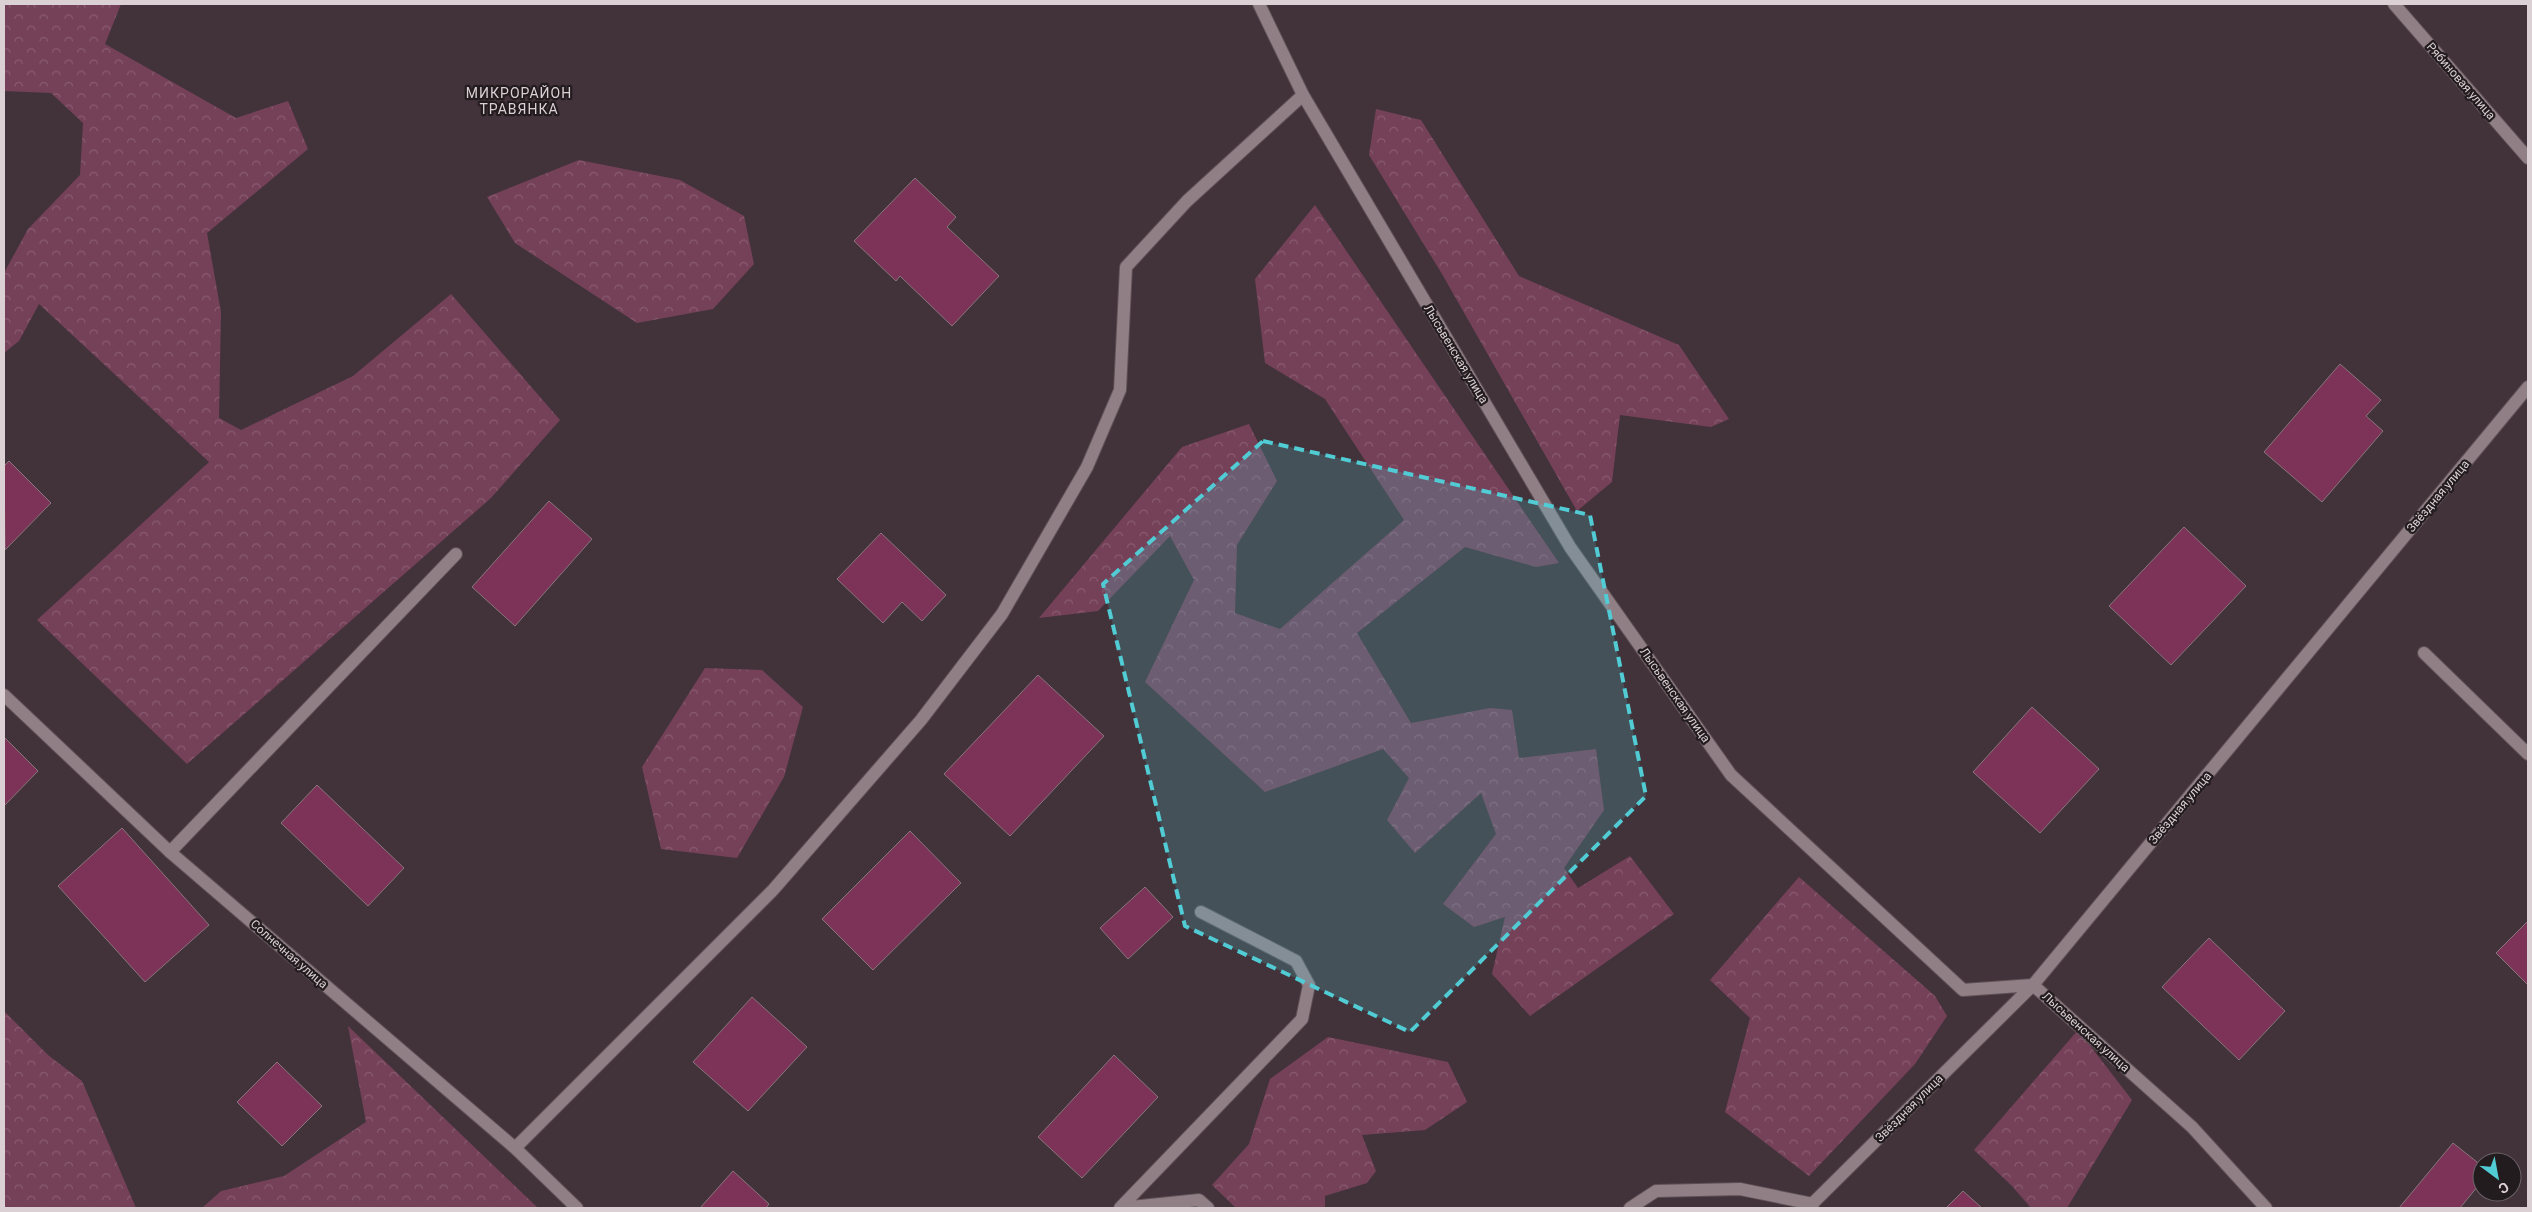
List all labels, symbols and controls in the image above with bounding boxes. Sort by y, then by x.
street label: Рябиновая улица [2424,40,2498,122]
district label: МИКРОРАЙОН ТРАВЯНКА [466,85,572,117]
street label: Лысьвенская улица [1421,302,1491,406]
street label: Звёздная улица [2404,457,2472,535]
street label: Лысьвенская улица [1637,645,1713,745]
street label: Звёздная улица [2146,769,2214,847]
street label: Солнечная улица [248,917,330,991]
street label: Лысьвенская улица [2039,989,2133,1075]
street label: Звёздная улица [1872,1071,1946,1145]
north arrow [2472,1152,2522,1202]
text: С [2496,1179,2512,1197]

